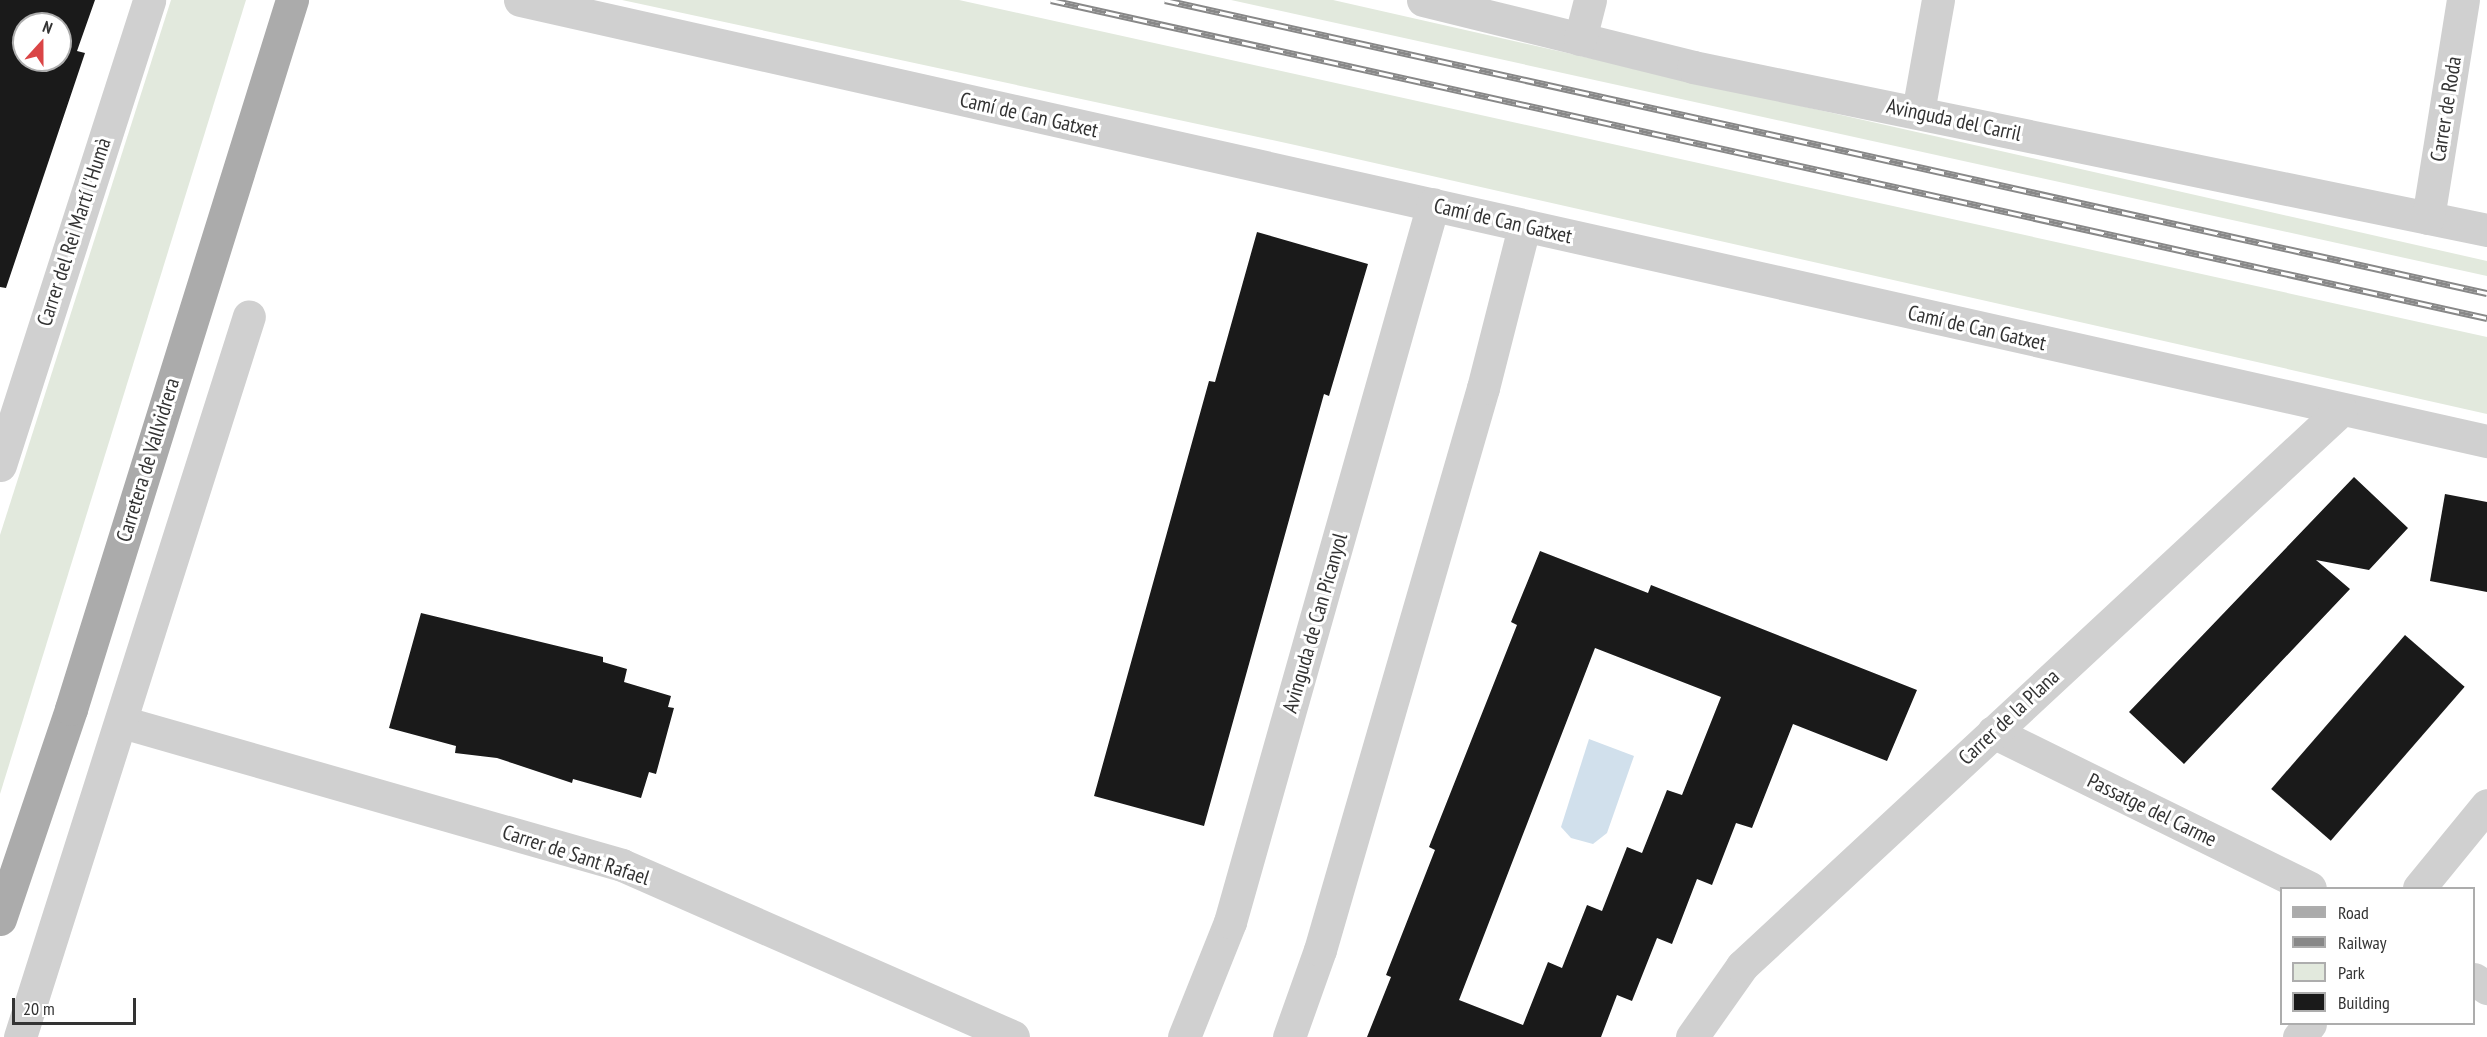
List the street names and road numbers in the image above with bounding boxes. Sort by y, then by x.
street label: Carrer de Roda [2425,55,2467,163]
street label: Camí de Can Gatxet [957,87,1101,143]
street label: Avinguda del Carril [1884,93,2024,147]
street label: Carrer del Rei Martí l'Humà [32,135,116,329]
street label: Camí de Can Gatxet [1431,193,1575,249]
street label: Camí de Can Gatxet [1905,300,2049,356]
street label: Carretera de Vallvidrera [111,375,185,545]
street label: Avinguda de Can Picanyol [1277,530,1353,716]
street label: Carrer de la Plana [1953,664,2065,770]
street label: Passatge del Carme [2083,768,2221,852]
street label: Carrer de Sant Rafael [499,819,653,891]

